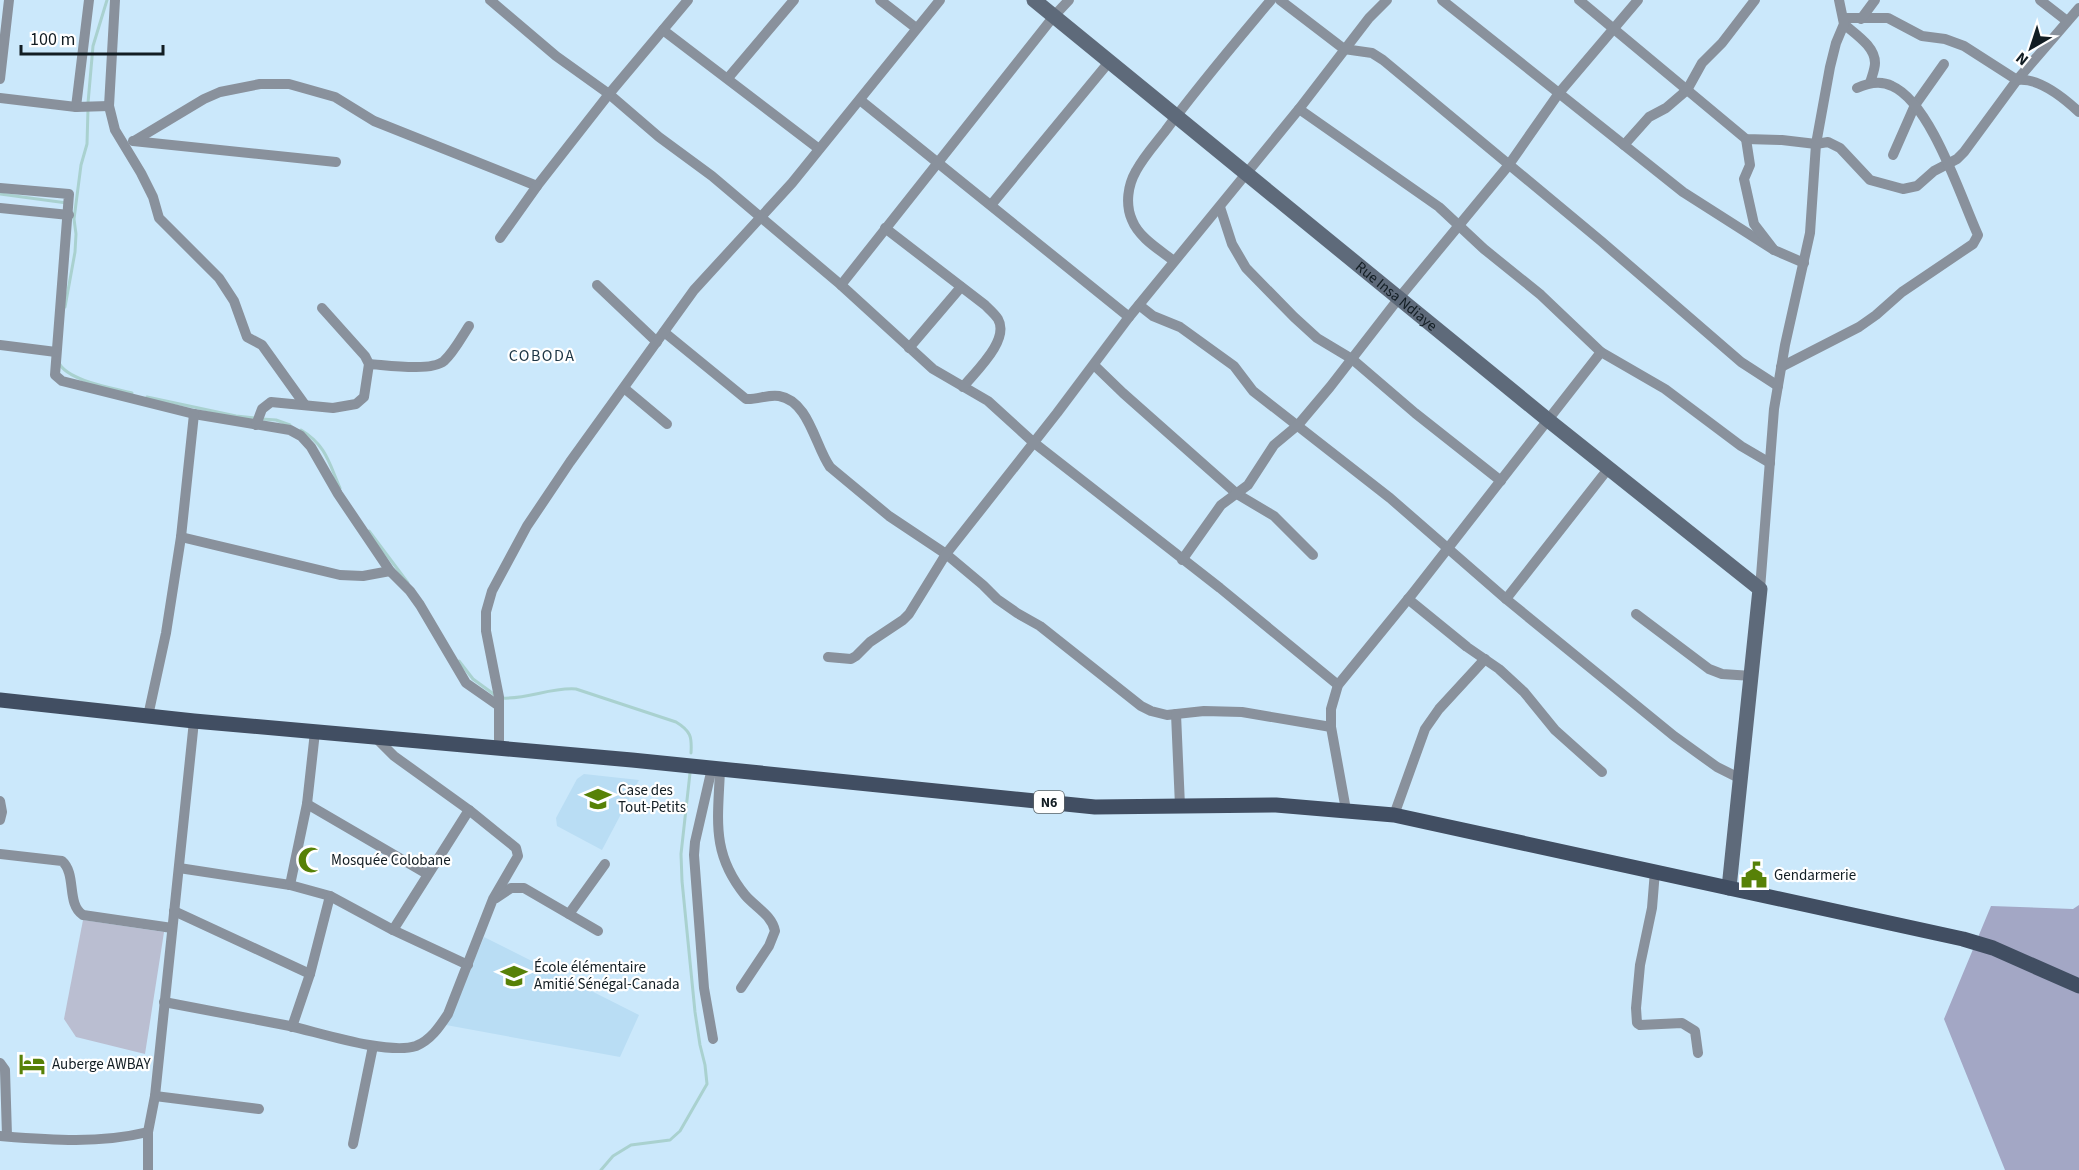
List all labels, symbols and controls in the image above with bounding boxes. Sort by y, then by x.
scale bar [21,18,164,56]
north arrow [2001,18,2061,78]
text: 100 m [30,27,75,52]
text: N [2011,47,2033,71]
street label: Rue Insa Ndiaye [1351,257,1441,336]
district label: COBODA [509,345,575,367]
place label: Case des Tout-Petits [618,780,686,818]
school or university icon: Case des Tout-Petits [583,784,613,814]
road number: N6 [1034,791,1064,813]
mosque icon: Mosquée Colobane [296,845,326,875]
place label: Mosquée Colobane [331,850,451,871]
public building icon: Gendarmerie [1739,860,1769,890]
place label: Gendarmerie [1774,865,1856,886]
place label: École élémentaire Amitié Sénégal-Canada [534,957,680,995]
school or university icon: École élémentaire Amitié Sénégal-Canada [499,961,529,991]
hotel icon: Auberge AWBAY [17,1049,47,1079]
place label: Auberge AWBAY [52,1054,151,1075]

